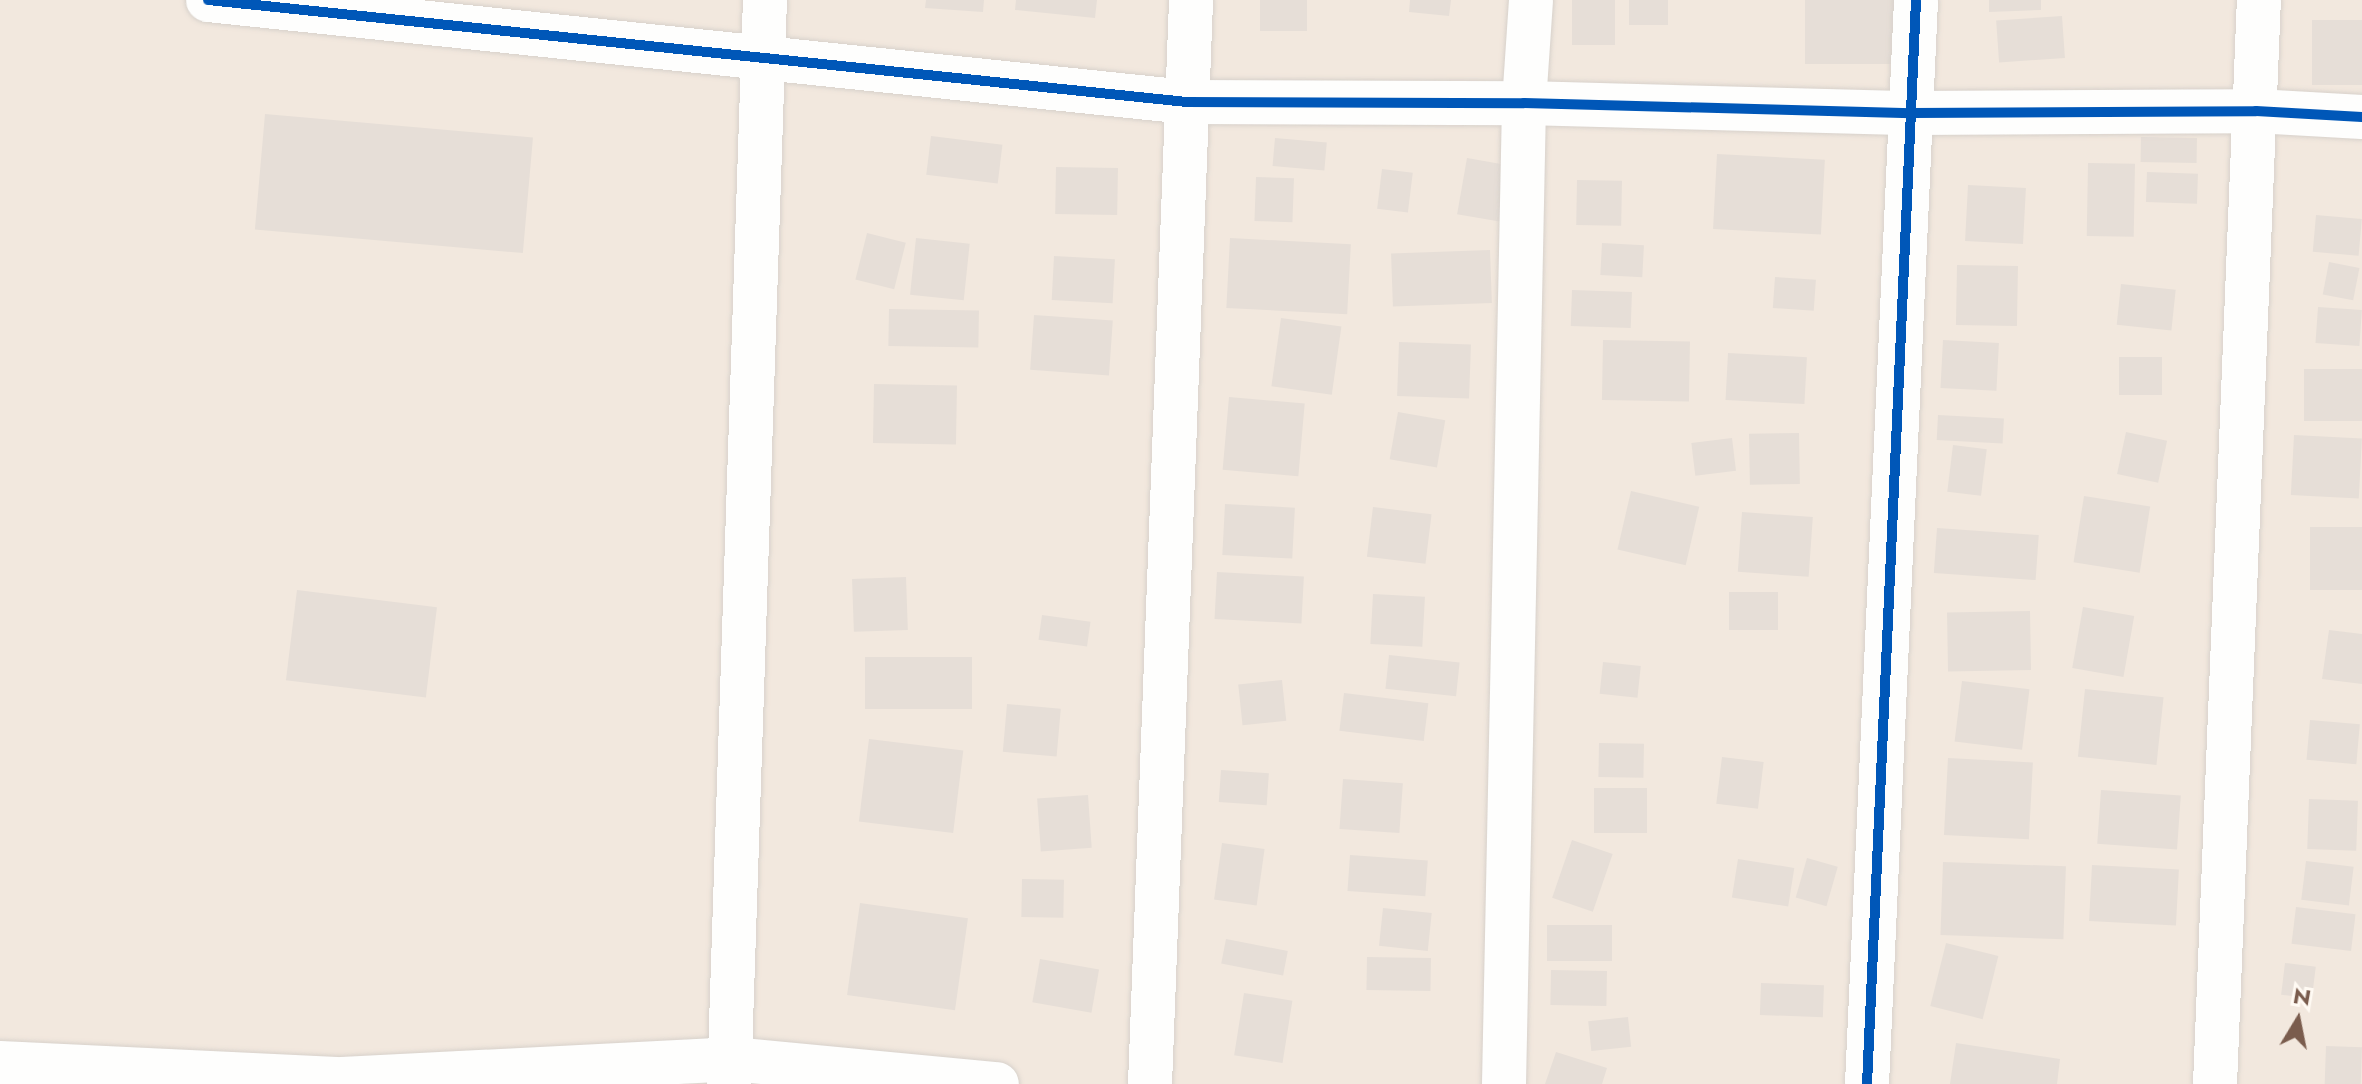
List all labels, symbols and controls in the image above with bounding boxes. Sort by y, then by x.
text: N [2291,979,2314,1014]
north arrow [2258,980,2338,1060]

